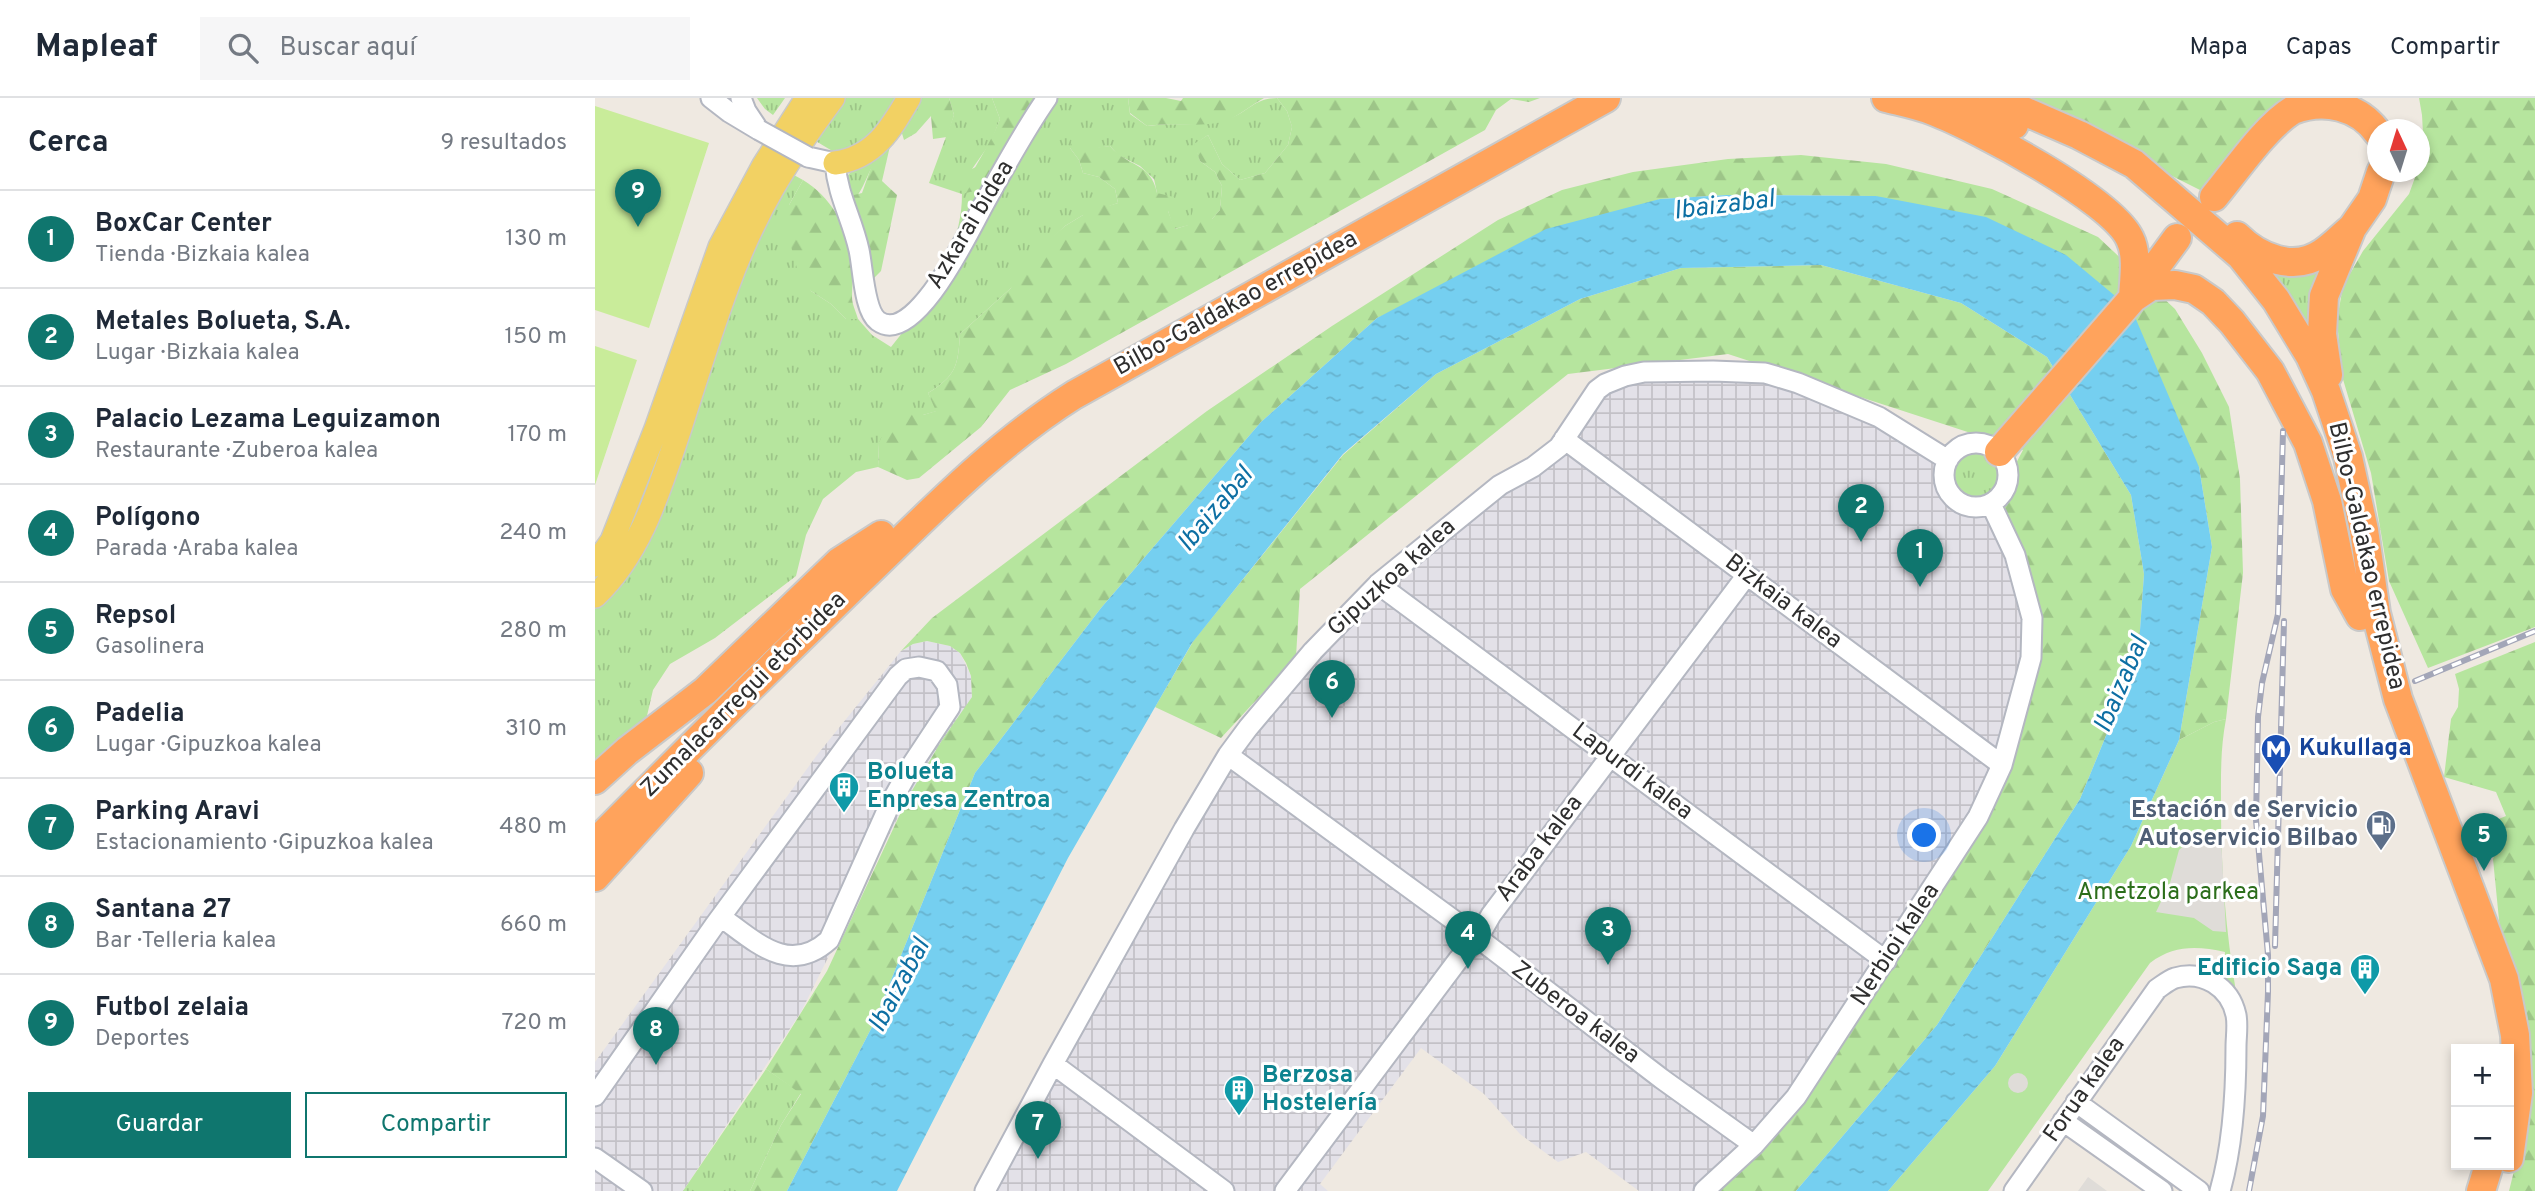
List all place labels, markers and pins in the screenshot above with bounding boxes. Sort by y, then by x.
pin: 9 [615,169,661,227]
pin: 2 [1838,484,1884,542]
pin: 1 [1897,529,1943,587]
pin: 6 [1309,660,1355,718]
metro station icon: Kukullaga [2259,732,2293,776]
place label: Kukullaga [2299,734,2412,764]
place label: Bolueta Enpresa Zentroa [867,758,1050,816]
building icon: Bolueta Enpresa Zentroa [827,770,861,814]
place label: Estación de Servicio Autoservicio Bilbao [2131,796,2358,854]
fuel station icon: Estación de Servicio Autoservicio Bilbao [2364,808,2398,852]
pin: 5 [2461,813,2507,871]
pin: 3 [1585,907,1631,965]
pin: 4 [1445,911,1491,969]
building icon: Edificio Saga [2348,952,2382,996]
place label: Edificio Saga [2197,954,2342,984]
pin: 8 [633,1007,679,1065]
place label: Berzosa Hostelería [1262,1061,1377,1119]
building icon: Berzosa Hostelería [1222,1073,1256,1117]
pin: 7 [1015,1101,1061,1159]

